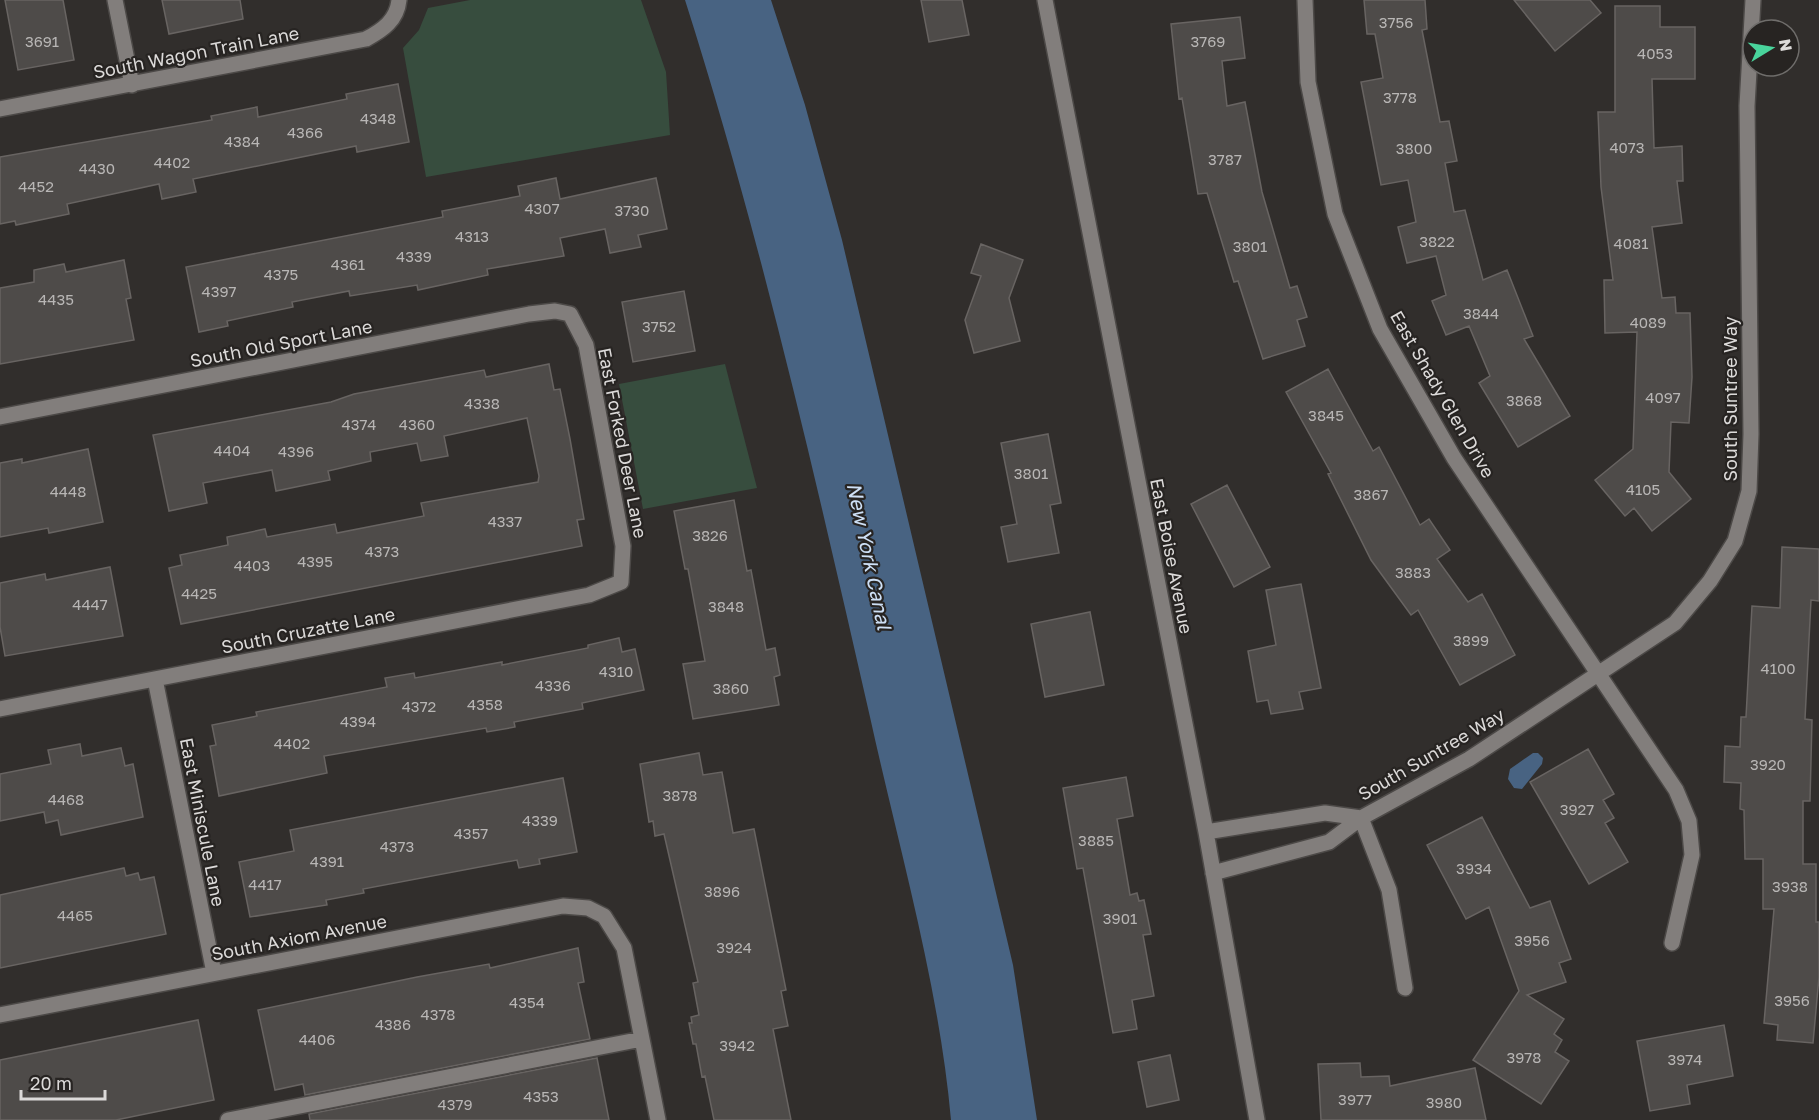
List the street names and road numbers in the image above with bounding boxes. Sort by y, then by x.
street label: South Wagon Train Lane [91,21,301,83]
street label: East Shady Glen Drive [1386,306,1500,482]
street label: South Old Sport Lane [188,315,374,371]
street label: South Suntree Way [1719,316,1741,482]
street label: East Forked Deer Lane [594,346,652,540]
street label: East Boise Avenue [1146,476,1198,636]
street label: South Cruzatte Lane [219,602,397,658]
street label: South Suntree Way [1354,703,1508,805]
street label: East Miniscule Lane [176,736,230,908]
street label: South Axiom Avenue [210,909,388,965]

